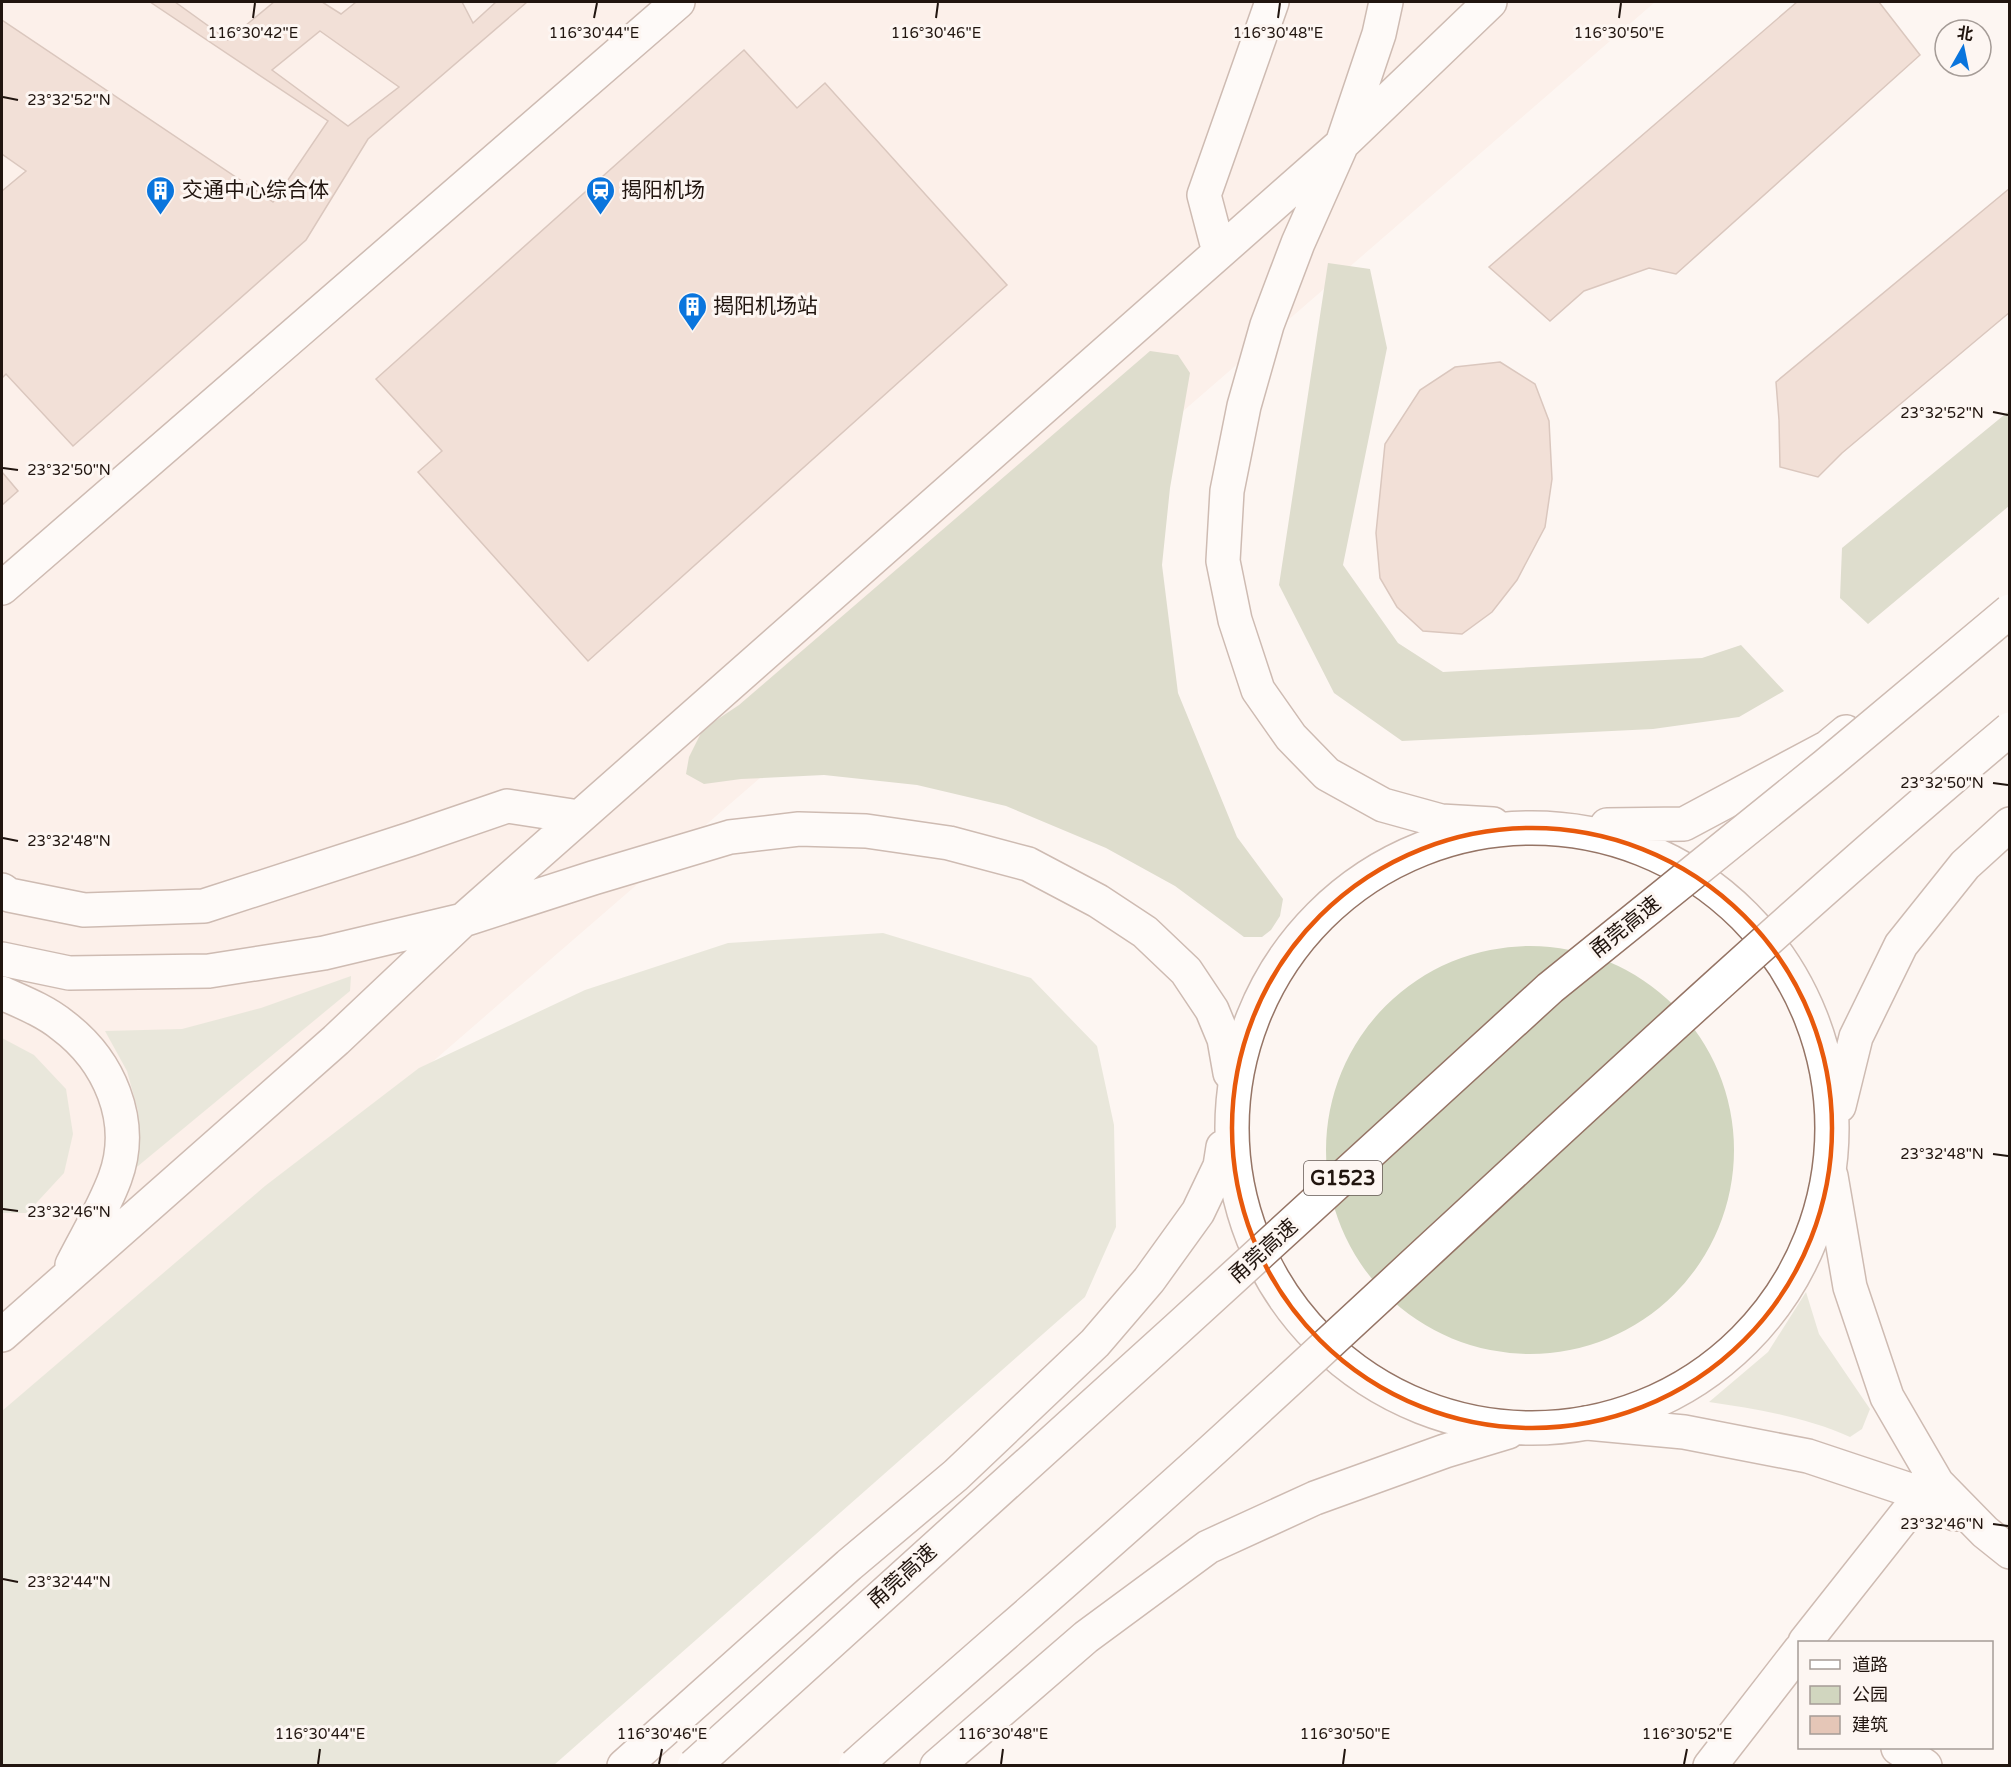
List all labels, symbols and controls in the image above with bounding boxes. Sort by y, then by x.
north arrow [1933,18,1993,78]
text: 北 [1956,23,1975,45]
text: 116°30'42"E [208,24,298,42]
text: 116°30'44"E [549,24,639,42]
text: 116°30'46"E [891,24,981,42]
text: 116°30'48"E [1233,24,1323,42]
text: 116°30'50"E [1574,24,1664,42]
text: 23°32'52"N [27,91,111,109]
building icon: 交通中心综合体 [145,174,177,216]
station icon: 揭阳机场 [584,174,616,216]
place label: 交通中心综合体 [182,178,329,203]
place label: 揭阳机场 [621,178,705,203]
building icon: 揭阳机场站 [676,290,708,332]
place label: 揭阳机场站 [713,294,818,319]
text: 23°32'52"N [1900,404,1984,422]
text: 23°32'50"N [27,461,111,479]
text: 23°32'50"N [1900,774,1984,792]
text: 23°32'48"N [27,832,111,850]
street label: 甬莞高速 [1585,891,1666,964]
text: 23°32'48"N [1900,1145,1984,1163]
road number: G1523 [1304,1161,1382,1195]
text: 23°32'46"N [27,1203,111,1221]
street label: 甬莞高速 [1224,1214,1303,1289]
text: 23°32'46"N [1900,1515,1984,1533]
street label: 甬莞高速 [863,1539,942,1614]
text: 23°32'44"N [27,1573,111,1591]
legend [1798,1641,1993,1749]
text: 道路 [1852,1654,1888,1676]
text: 公园 [1852,1684,1888,1706]
text: 建筑 [1852,1714,1888,1736]
text: 116°30'44"E [275,1725,365,1743]
text: 116°30'46"E [617,1725,707,1743]
text: 116°30'48"E [958,1725,1048,1743]
text: 116°30'50"E [1300,1725,1390,1743]
text: 116°30'52"E [1642,1725,1732,1743]

